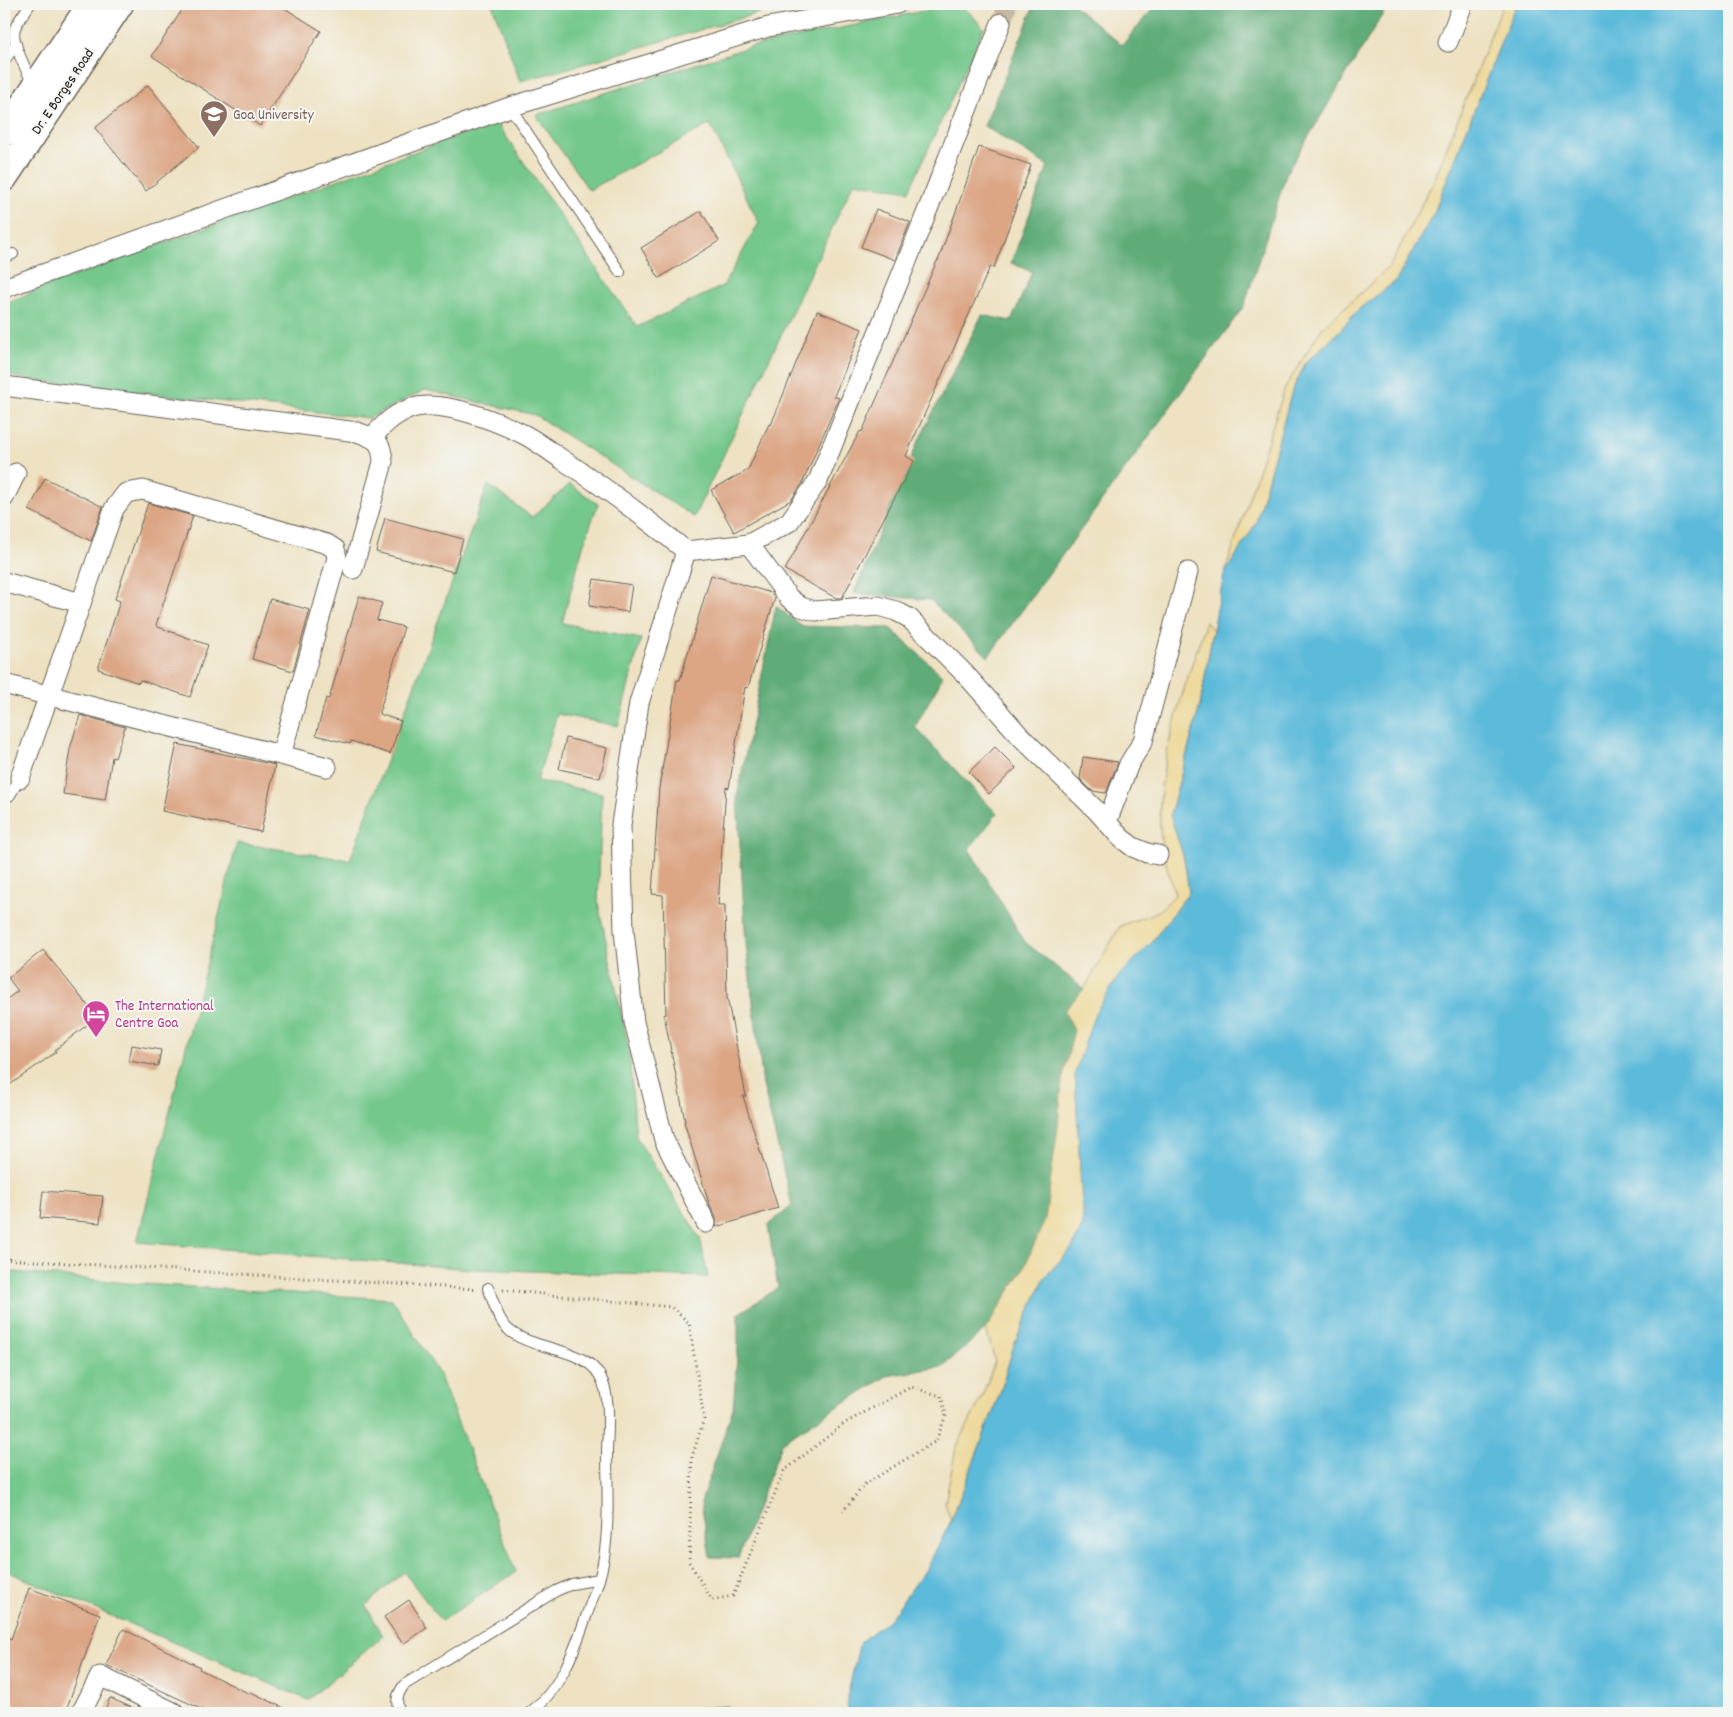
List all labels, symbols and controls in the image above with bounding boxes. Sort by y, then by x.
street label: Dr. E Borges Road [27,45,101,140]
school or university icon: Goa University [199,99,229,138]
place label: Goa University [233,105,315,127]
place label: The International Centre Goa [115,996,214,1035]
hotel icon: The International Centre Goa [81,999,111,1038]

